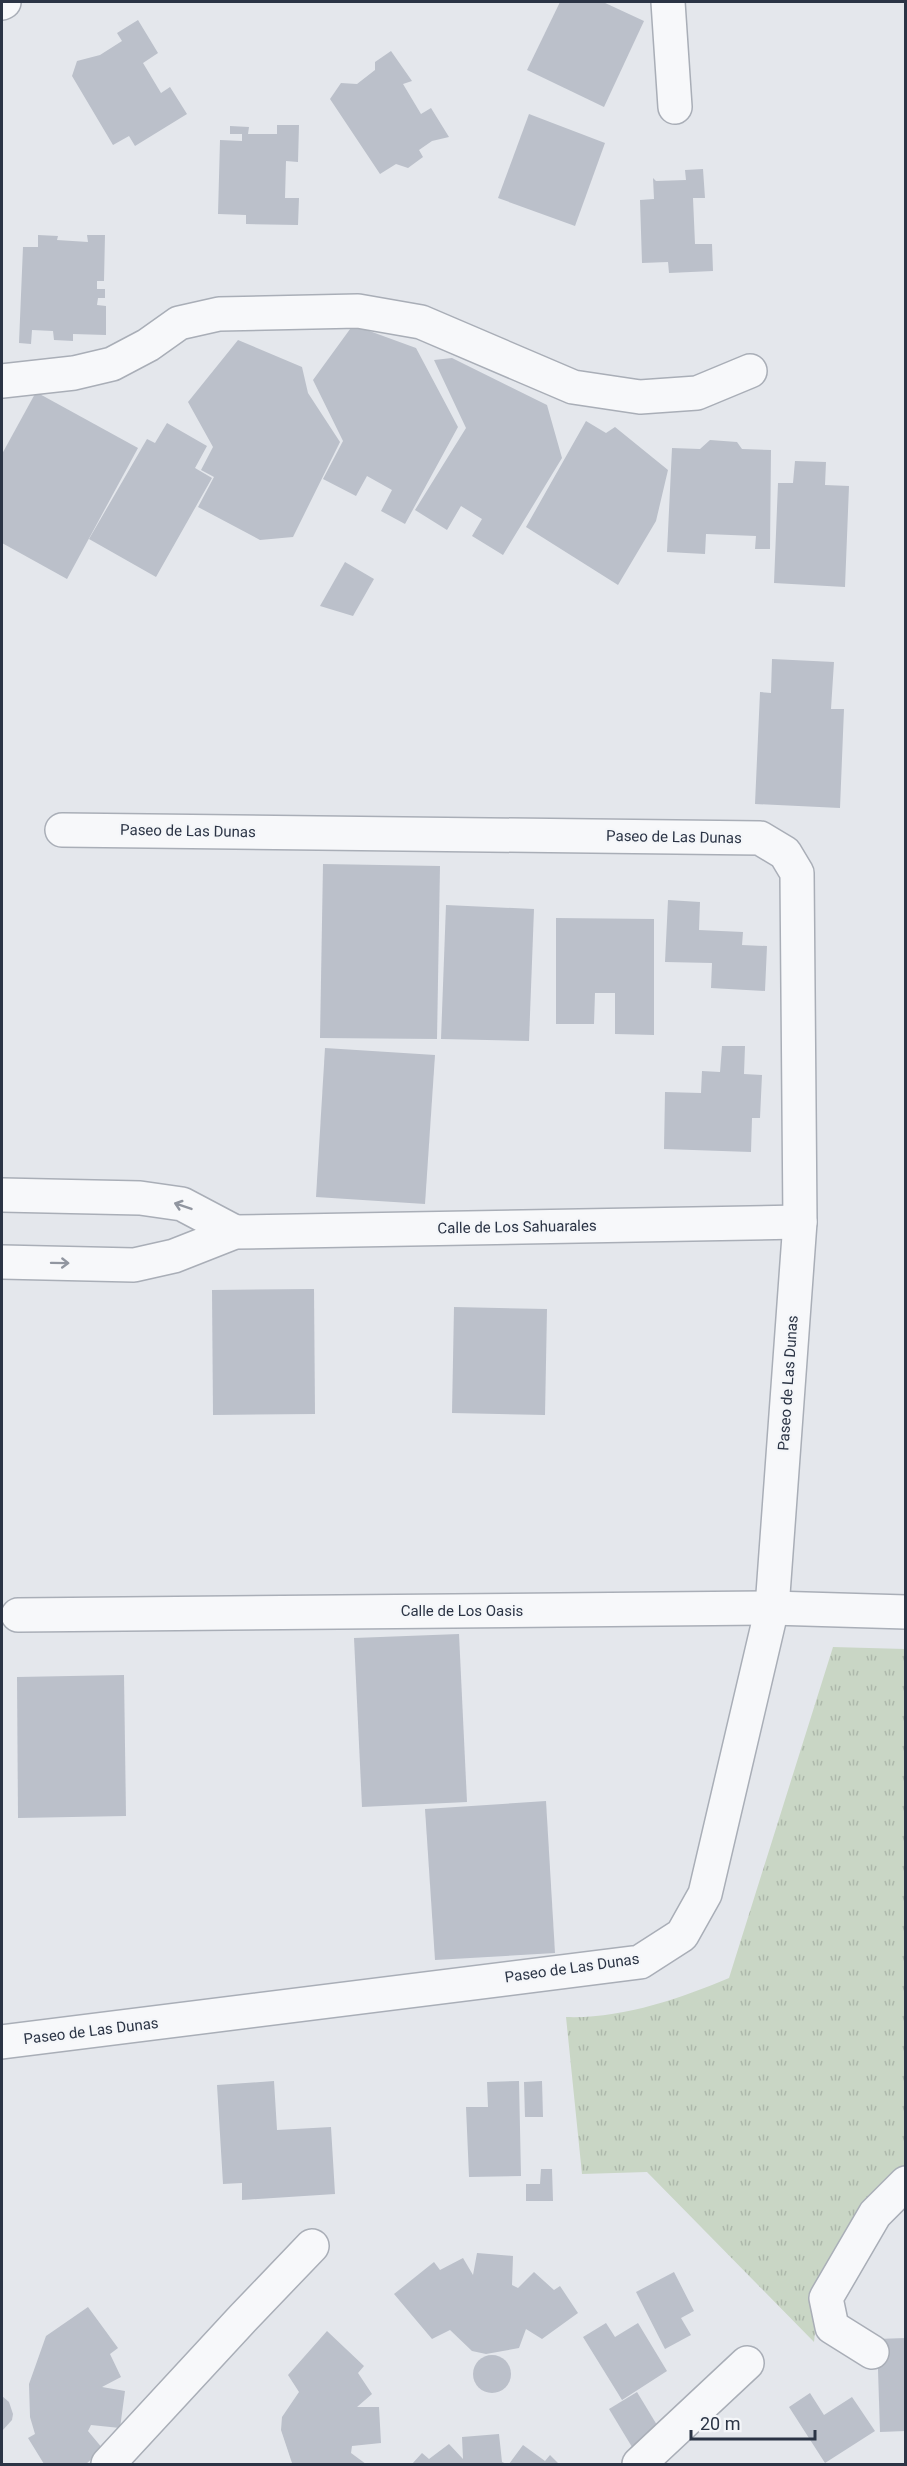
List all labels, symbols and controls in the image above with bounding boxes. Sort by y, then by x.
street label: Paseo de Las Dunas [120,821,256,841]
street label: Paseo de Las Dunas [606,827,742,847]
one-way arrow [174,1200,192,1211]
street label: Calle de Los Sahuarales [437,1217,597,1237]
one-way arrow [49,1258,69,1269]
street label: Paseo de Las Dunas [774,1315,802,1451]
street label: Calle de Los Oasis [401,1602,523,1620]
street label: Paseo de Las Dunas [504,1950,640,1986]
street label: Paseo de Las Dunas [23,2014,159,2048]
scale bar [691,2403,816,2441]
text: 20 m [700,2413,740,2434]

